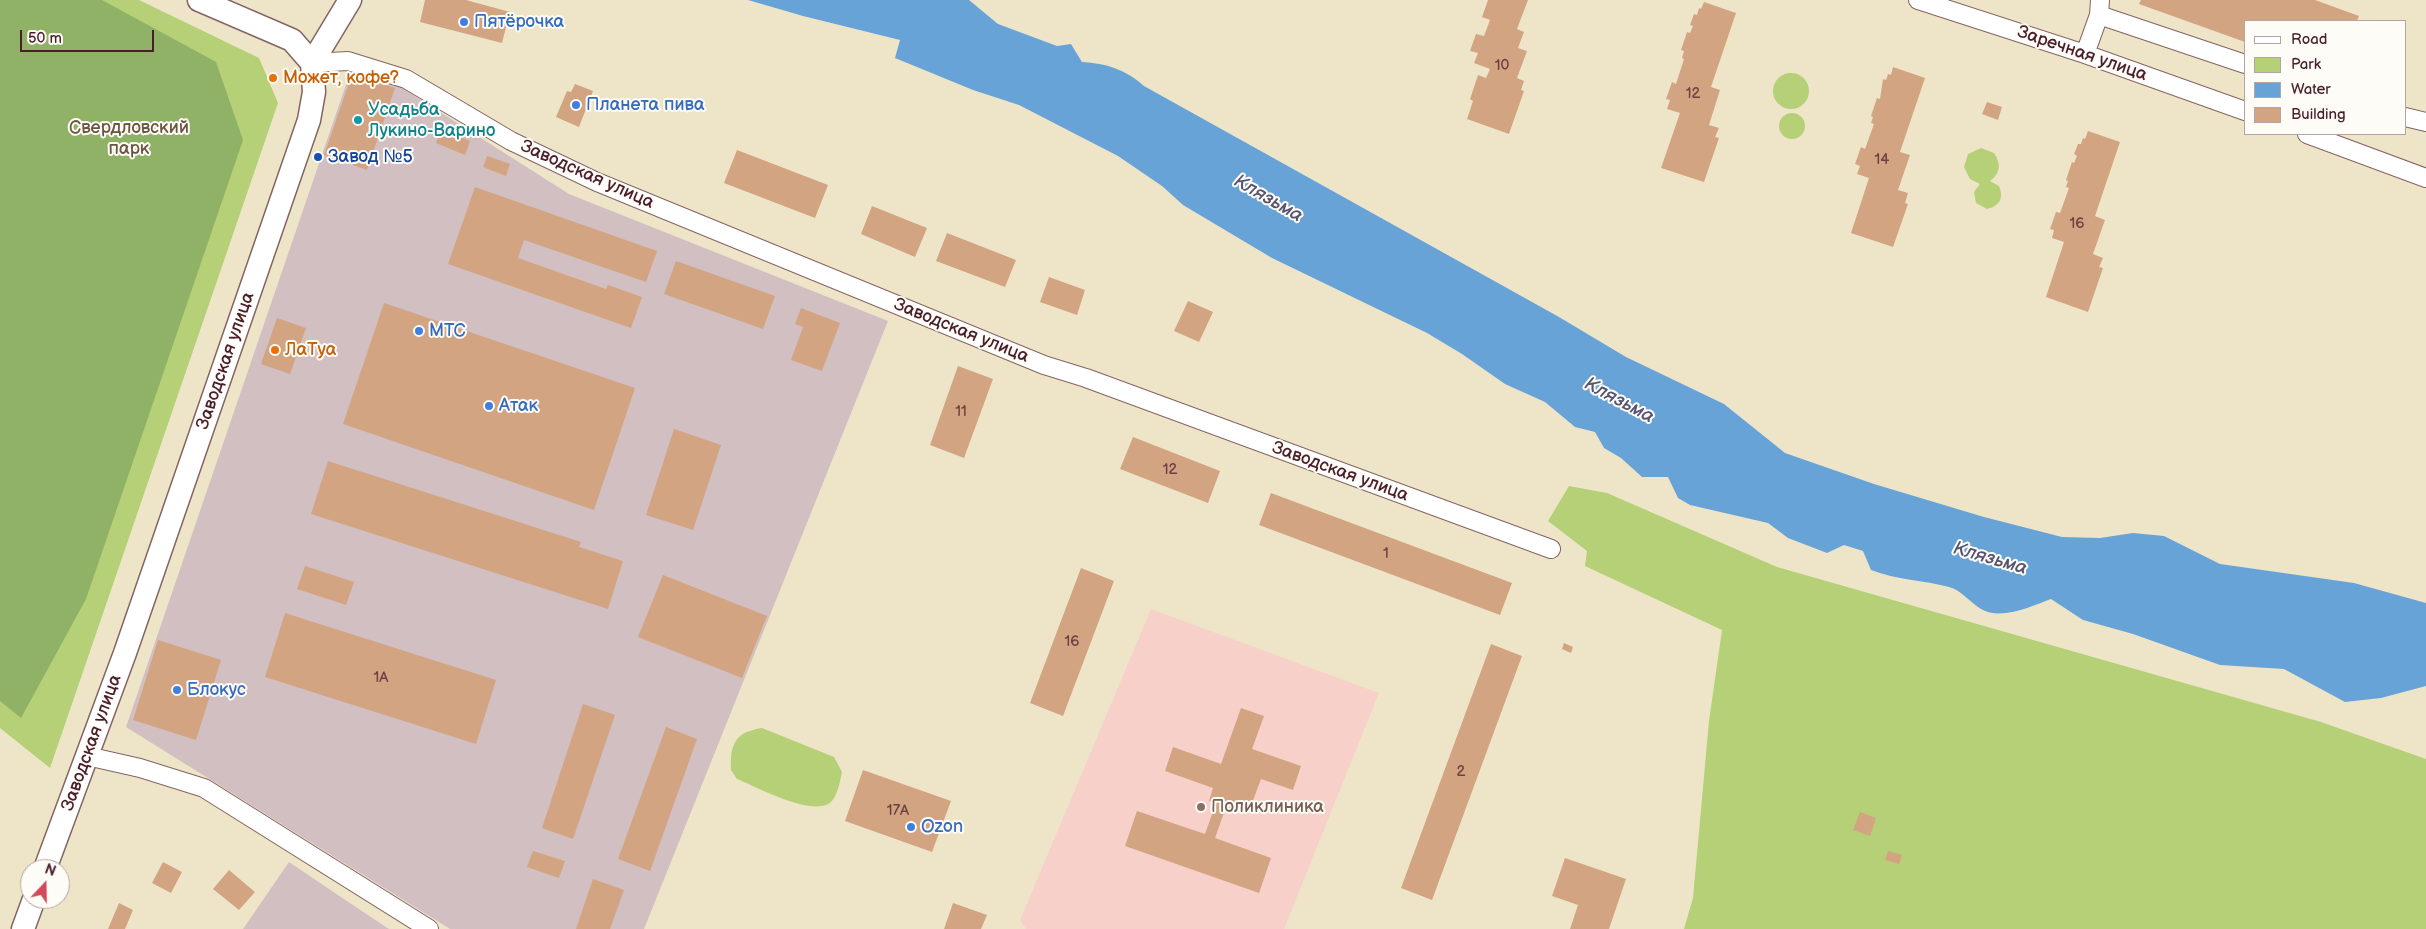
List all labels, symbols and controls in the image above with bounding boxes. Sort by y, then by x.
place label: Пятёрочка [474,11,564,33]
marker: Пятёрочка [458,16,470,28]
scale bar [22,20,156,52]
legend [2244,20,2406,135]
street label: Заречная улица [2014,22,2150,86]
text: 50 m [28,29,62,48]
text: Road [2291,30,2327,49]
text: Park [2291,55,2321,74]
house number: 10 [1495,57,1509,75]
place label: Может, кофе? [283,67,399,89]
marker: Может, кофе? [267,72,279,84]
text: Water [2291,80,2331,99]
house number: 12 [1686,85,1700,103]
place label: Планета пива [586,94,705,116]
place label: Усадьба Лукино-Варино [368,99,495,142]
marker: Планета пива [570,99,582,111]
text: Building [2291,105,2346,124]
marker: Усадьба Лукино-Варино [352,114,364,126]
park label: Свердловский парк [69,117,189,160]
street label: Заводская улица [517,136,657,214]
place label: Завод №5 [328,146,413,168]
marker: Завод №5 [312,151,324,163]
house number: 14 [1875,151,1889,169]
water label: Клязьма [1229,170,1307,228]
house number: 16 [2070,215,2084,233]
street label: Заводская улица [192,289,260,433]
street label: Заводская улица [890,294,1032,368]
place label: МТС [429,320,466,342]
marker: МТС [413,325,425,337]
place label: ЛаТуа [285,339,336,361]
marker: ЛаТуа [269,344,281,356]
water label: Клязьма [1580,373,1658,429]
place label: Атак [499,395,538,417]
marker: Атак [483,400,495,412]
house number: 11 [955,403,967,421]
street label: Заводская улица [1269,437,1411,507]
house number: 12 [1163,461,1177,479]
water label: Клязьма [1950,538,2030,580]
house number: 1 [1383,545,1389,563]
house number: 16 [1065,633,1079,651]
house number: 1А [374,669,388,687]
street label: Заводская улица [57,672,127,814]
place label: Блокус [187,679,246,701]
marker: Блокус [171,684,183,696]
house number: 2 [1457,763,1465,781]
place label: Поликлиника [1211,796,1324,818]
marker: Поликлиника [1195,801,1207,813]
house number: 17А [887,802,909,820]
place label: Ozon [921,816,963,838]
marker: Ozon [905,821,917,833]
north arrow [20,859,70,909]
text: N [42,861,58,880]

